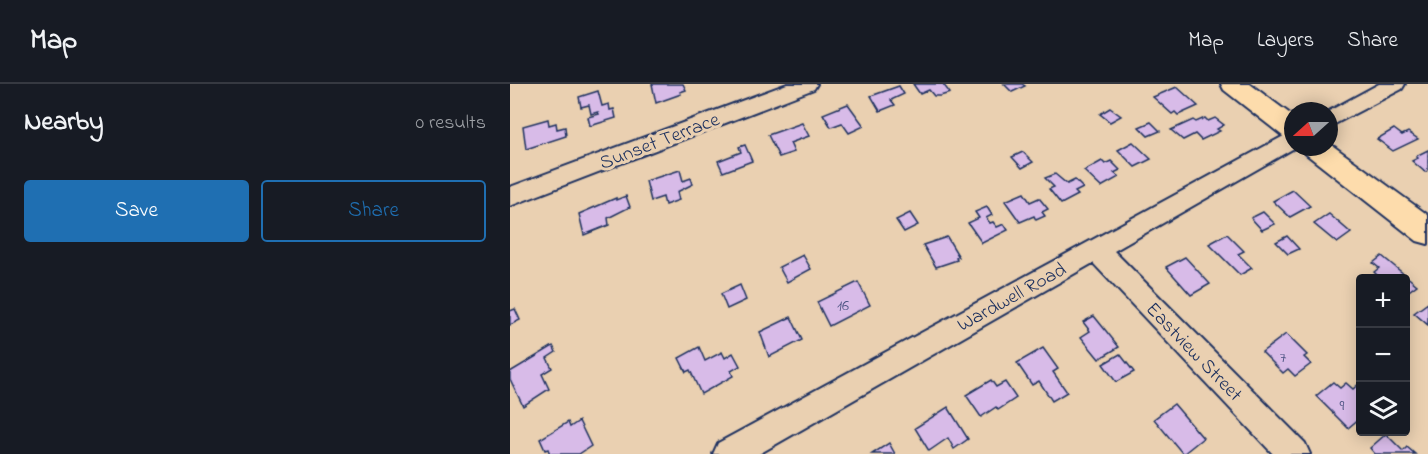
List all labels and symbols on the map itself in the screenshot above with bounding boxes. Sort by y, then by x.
north arrow [1284,102,1338,156]
street label: Sunset Terrace [596,106,724,179]
street label: Wardwell Road [952,256,1072,340]
house number: 16 [837,294,849,318]
street label: Eastview Street [1138,296,1248,409]
house number: 7 [1280,346,1287,370]
house number: 9 [1340,394,1345,418]

